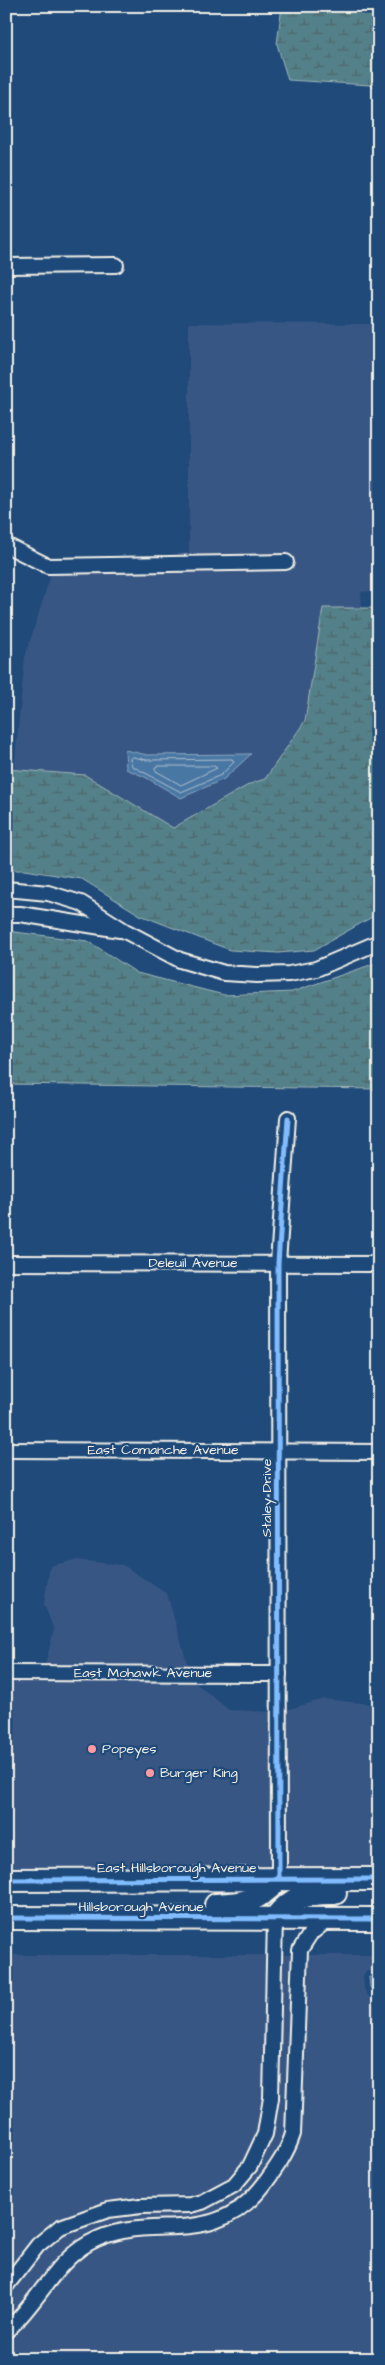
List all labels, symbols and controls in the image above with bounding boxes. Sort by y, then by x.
street label: Deleuil Avenue [149,1253,238,1273]
street label: East Comanche Avenue [88,1440,239,1460]
street label: Staley Drive [257,1458,277,1537]
street label: East Mohawk Avenue [74,1663,213,1683]
place label: Popeyes [102,1739,156,1759]
marker: Popeyes [86,1743,98,1755]
place label: Burger King [160,1763,238,1783]
marker: Burger King [144,1767,156,1779]
street label: East Hillsborough Avenue [97,1858,257,1878]
street label: Hillsborough Avenue [78,1897,204,1917]

